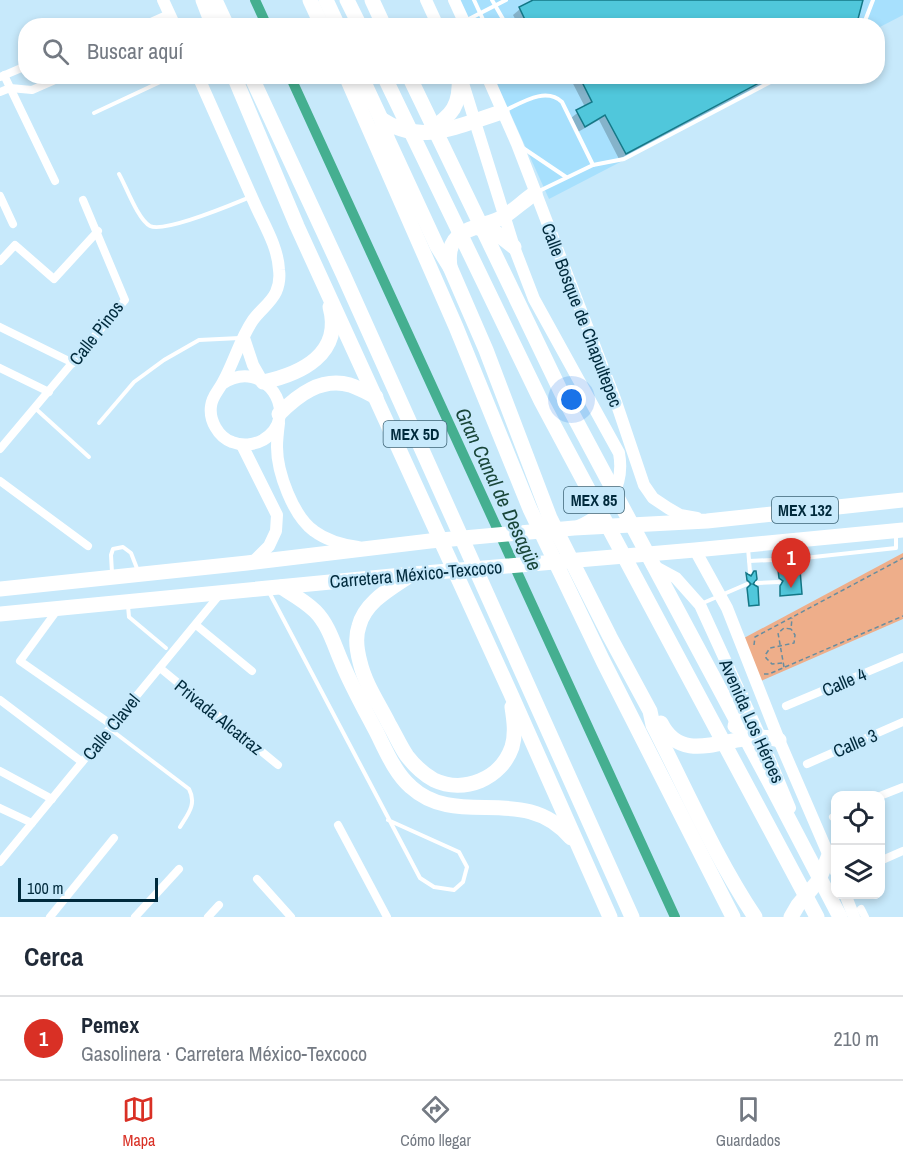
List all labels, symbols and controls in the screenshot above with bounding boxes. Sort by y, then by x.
search box [18,18,885,84]
icon: search [39,35,72,68]
text: Buscar aquí [87,36,183,66]
street label: Calle Bosque de Chapultepec [535,219,629,411]
street label: Calle Pinos [63,296,129,370]
your location [557,385,586,414]
water label: Gran Canal de Desagüe [449,403,549,575]
road number: MEX 5D [384,421,446,447]
road number: MEX 85 [564,487,624,513]
road number: MEX 132 [772,497,838,523]
pin: 1 [772,538,810,588]
street label: Carretera México-Texcoco [329,554,503,594]
street label: Avenida Los Héroes [713,654,791,787]
street label: Calle 4 [818,662,870,702]
street label: Privada Alcatraz [169,673,269,761]
street label: Calle Clavel [77,689,145,765]
street label: Calle 3 [829,723,881,763]
map controls [831,791,885,899]
button: locate [831,791,885,845]
button: layers [831,845,885,899]
scale bar [18,875,158,902]
text: 100 m [27,877,63,899]
text: Cerca [24,939,83,974]
text: Pemex [81,1010,139,1040]
text: 1 [39,1025,48,1052]
text: 210 m [833,1025,879,1052]
text: Gasolinera · Carretera México-Texcoco [81,1040,367,1067]
tab: Mapa [122,1093,155,1151]
tab: Cómo llegar [400,1093,471,1151]
tab: Guardados [716,1093,781,1151]

